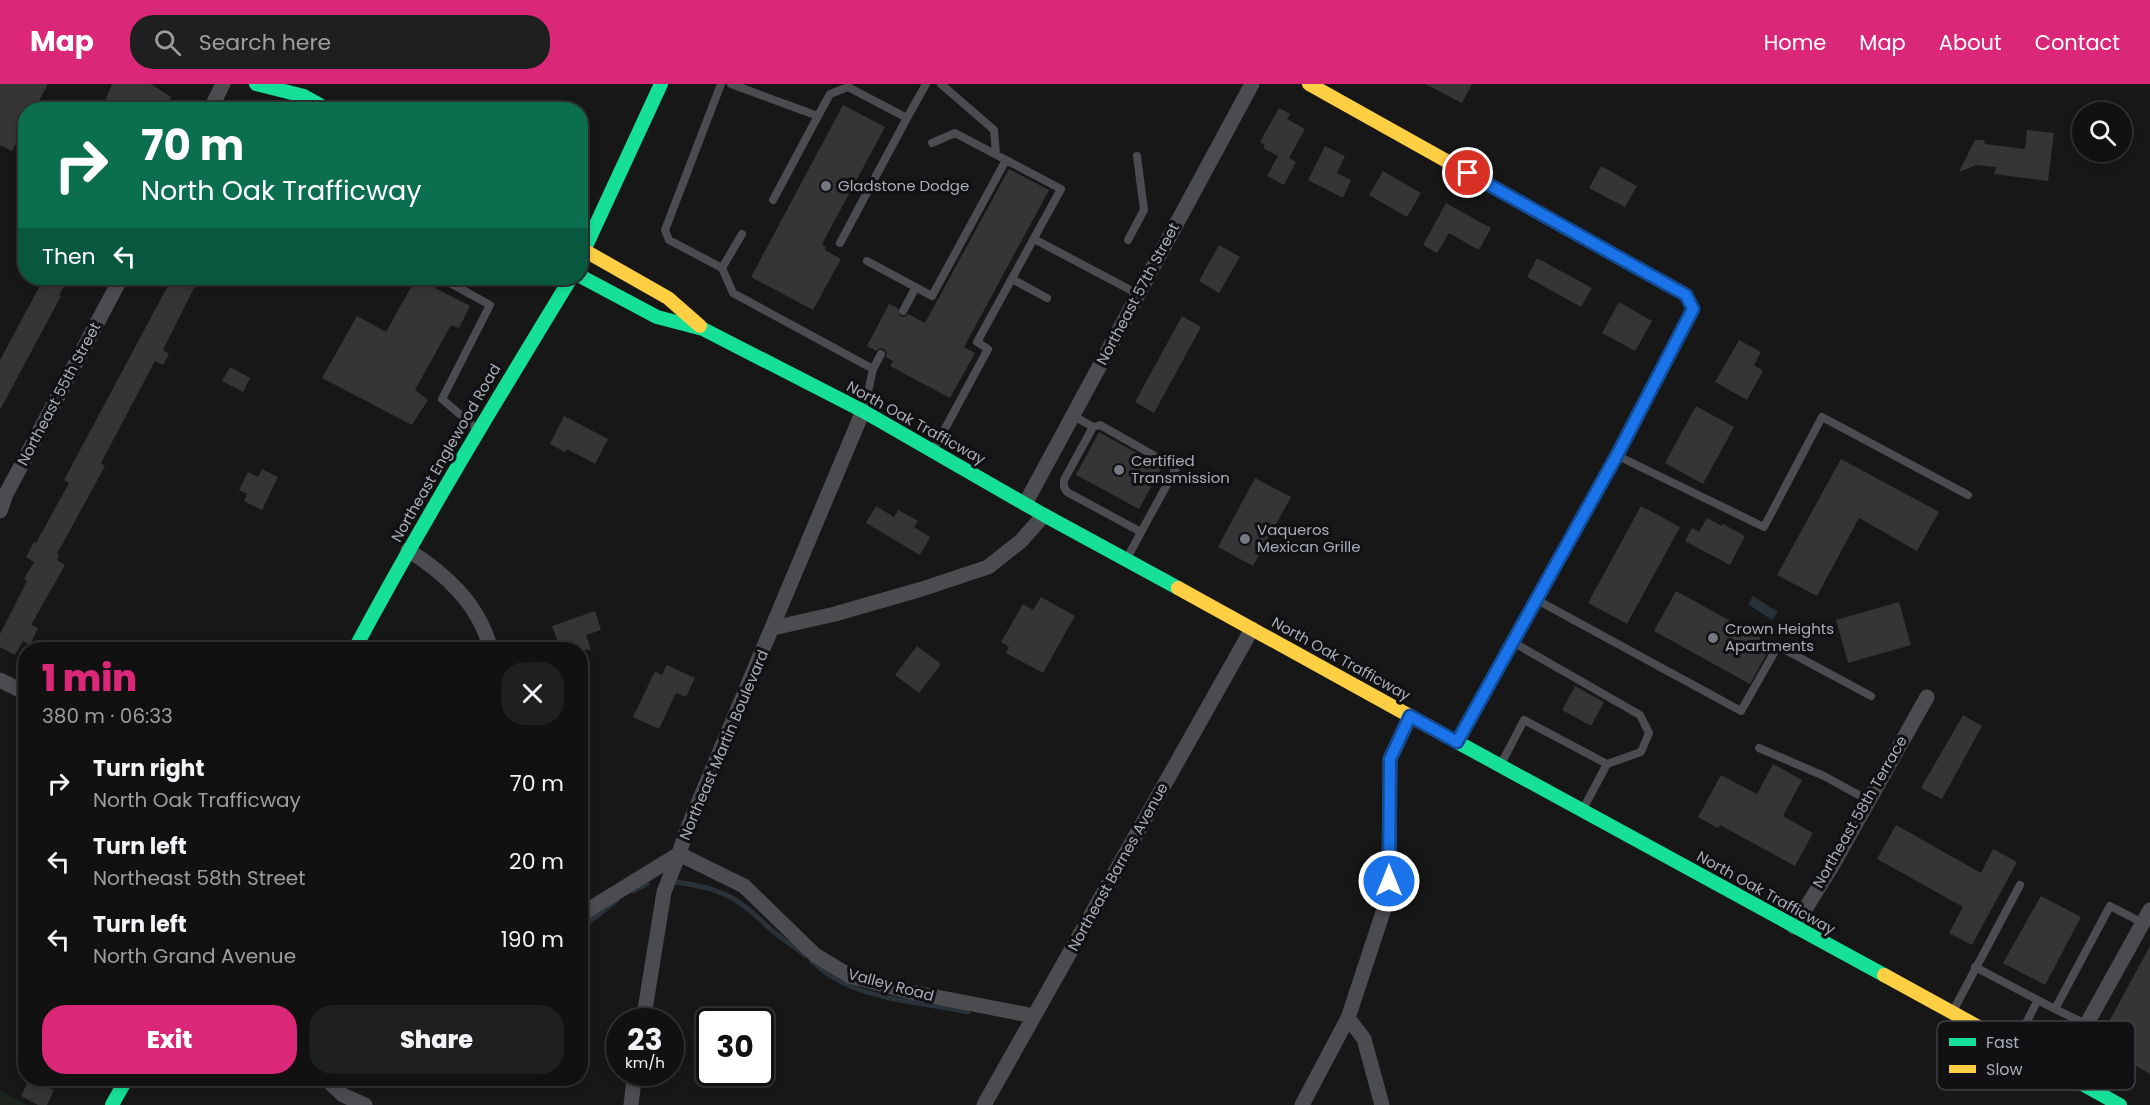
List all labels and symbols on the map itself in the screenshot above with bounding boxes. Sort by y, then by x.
pin [1442,147,1493,198]
place label: Gladstone Dodge [838,175,969,196]
marker: Gladstone Dodge [819,179,833,193]
street label: Northeast 57th Street [1091,219,1184,369]
street label: Northeast 55th Street [12,318,105,469]
street label: Northeast Englewood Road [386,360,505,546]
street label: North Oak Trafficway [843,376,990,470]
place label: Certified Transmission [1131,450,1230,488]
marker: Certified Transmission [1112,463,1126,477]
place label: Vaqueros Mexican Grille [1257,519,1361,557]
marker: Vaqueros Mexican Grille [1238,532,1252,546]
street label: North Oak Trafficway [1268,612,1415,706]
place label: Crown Heights Apartments [1725,618,1834,656]
marker: Crown Heights Apartments [1706,631,1720,645]
street label: Northeast Martin Boulevard [674,647,773,843]
street label: Northeast 58th Terrace [1807,732,1912,892]
street label: Northeast Barnes Avenue [1062,779,1173,955]
street label: North Oak Trafficway [1693,846,1840,940]
position arrow [1357,849,1421,913]
street label: Valley Road [846,963,937,1006]
speed limit sign: 30 [696,1008,774,1086]
legend [1937,1021,2135,1090]
text: Fast [1986,1031,2019,1054]
text: Slow [1986,1058,2023,1081]

